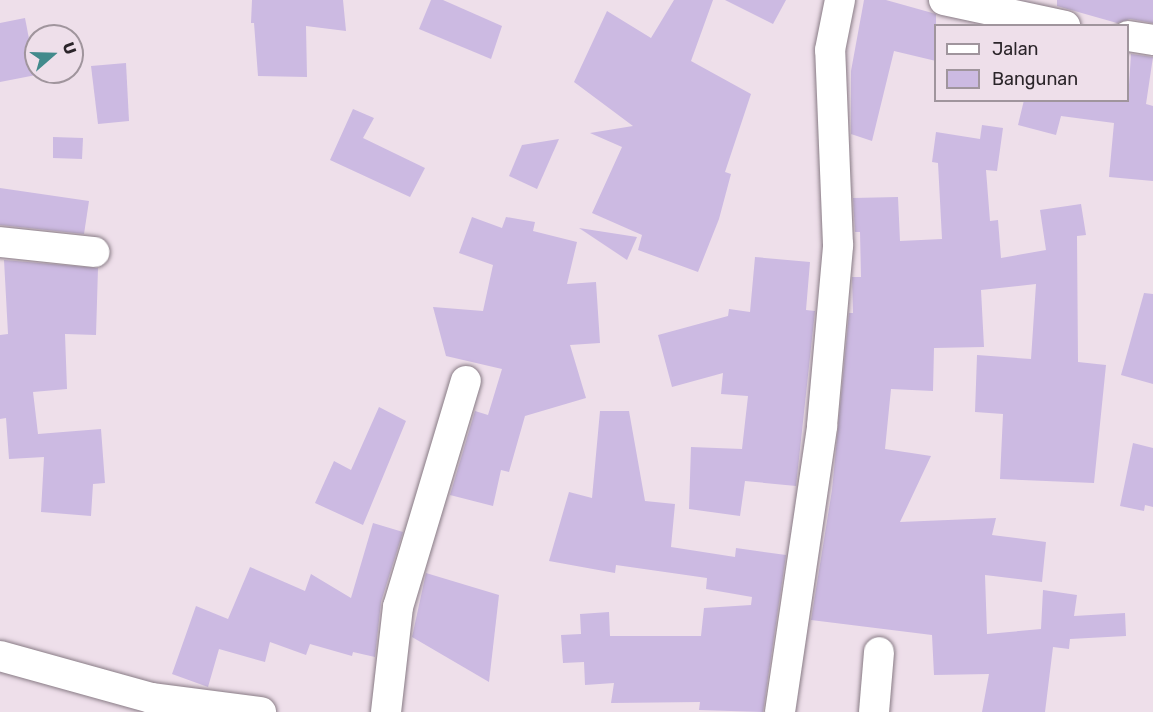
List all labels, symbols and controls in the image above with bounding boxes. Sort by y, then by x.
north arrow [24,24,84,84]
legend [934,24,1129,102]
text: Jalan [992,38,1039,60]
text: U [59,40,80,57]
text: Bangunan [992,68,1078,90]

